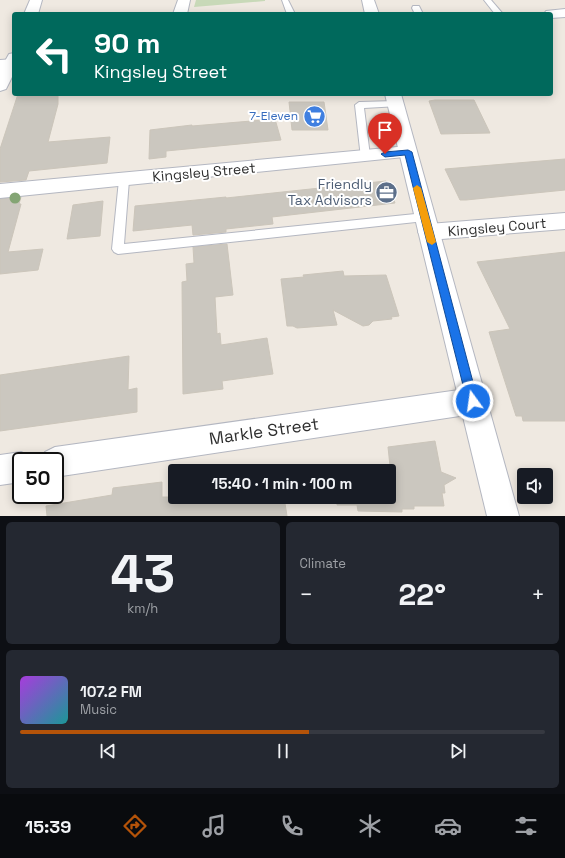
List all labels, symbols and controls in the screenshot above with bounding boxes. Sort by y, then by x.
text: 90 m [94,25,160,61]
icon: left [28,28,80,80]
text: Kingsley Street [94,60,227,83]
supermarket icon: 7-Eleven [301,103,327,129]
place label: 7-Eleven [249,108,298,124]
pin [368,113,402,154]
icon: arrive [374,119,396,141]
street label: Kingsley Street [152,159,256,185]
place label: Friendly Tax Advisors [288,175,372,209]
office icon: Friendly Tax Advisors [374,179,400,205]
street label: Kingsley Court [447,214,547,240]
position arrow [452,380,494,422]
street label: Markle Street [208,412,320,450]
speed limit sign: 50 [12,452,64,504]
map controls [517,468,553,504]
button: sound [517,468,553,504]
text: 15:40 · 1 min · 100 m [212,474,352,493]
text: 43 [110,541,175,607]
text: Climate [300,555,346,572]
text: 22° [399,575,446,614]
text: − [300,580,313,608]
text: + [531,580,545,608]
text: km/h [127,600,158,617]
text: 107.2 FM [80,682,142,701]
text: Music [80,701,117,718]
icon: previous [97,740,119,762]
icon: pause [272,740,294,762]
icon: next [447,740,469,762]
icon: directions [121,812,149,840]
icon: music [200,812,228,840]
icon: phone [278,812,306,840]
icon: climate [356,812,384,840]
icon: car [434,812,462,840]
icon: filters [512,812,540,840]
text: 15:39 [25,815,71,838]

